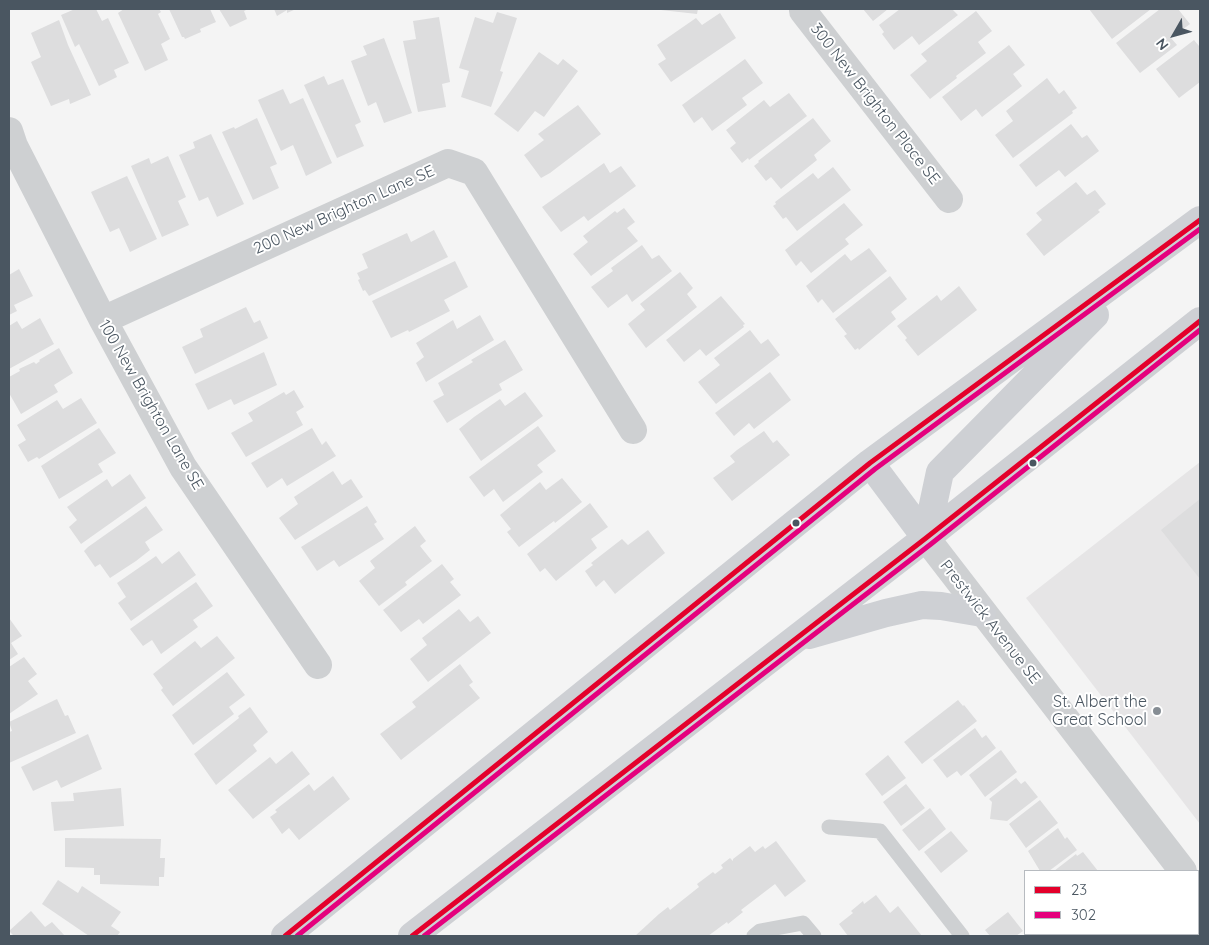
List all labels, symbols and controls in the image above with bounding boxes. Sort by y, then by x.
north arrow [1149,10,1199,60]
street label: 300 New Brighton Place SE [806,20,944,188]
text: N [1152,35,1172,54]
street label: 200 New Brighton Lane SE [251,161,437,259]
street label: 100 New Brighton Lane SE [94,317,208,493]
unlabelled marker [1028,458,1038,468]
unlabelled marker [791,518,801,528]
street label: Prestwick Avenue SE [936,556,1044,688]
place label: St. Albert the Great School [1052,692,1147,730]
marker: St. Albert the Great School [1151,705,1163,717]
legend [1024,870,1199,935]
text: 23 [1071,880,1087,899]
text: 302 [1071,905,1096,924]

